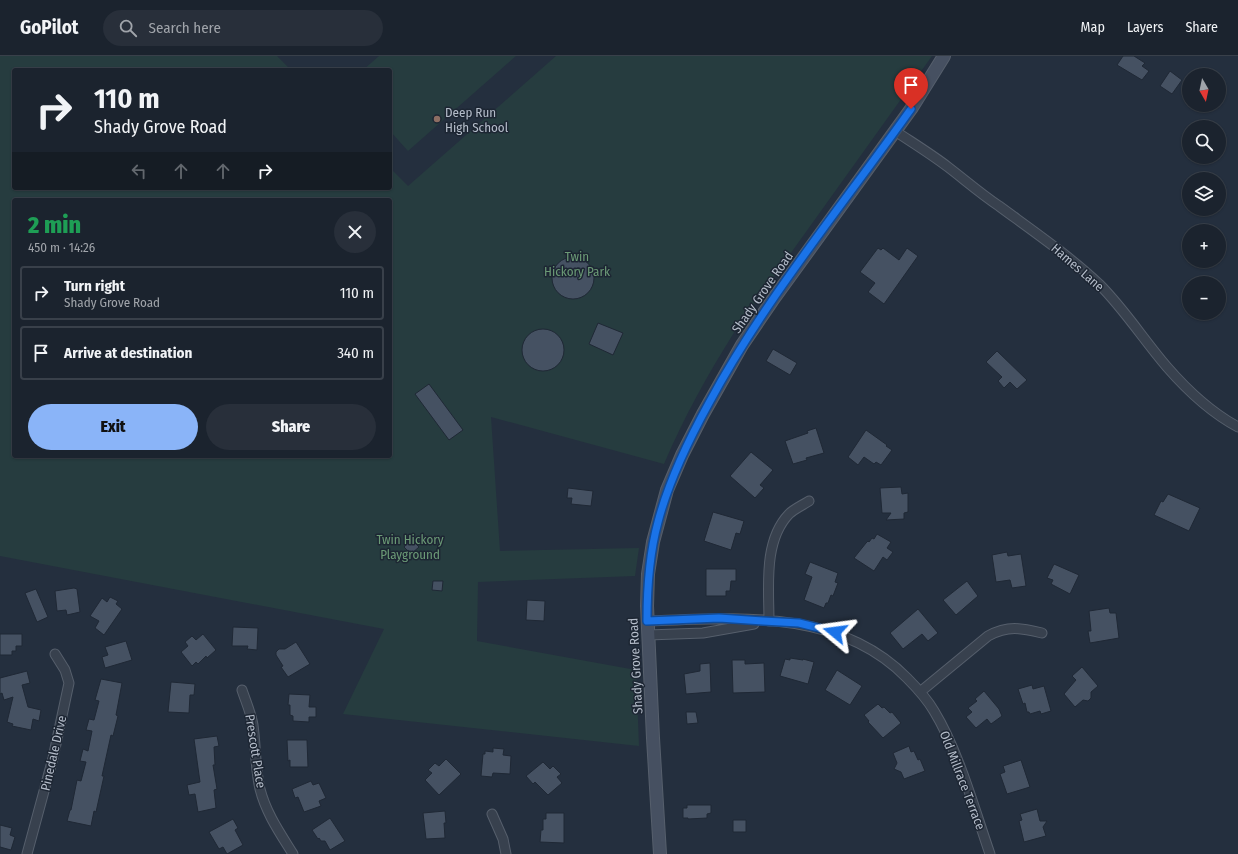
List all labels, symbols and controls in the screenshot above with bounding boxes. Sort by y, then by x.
search box [103,10,383,46]
text: GoPilot [20,16,79,39]
icon: search [117,17,139,39]
text: Search here [149,19,221,37]
text: Map [1081,19,1105,36]
text: Layers [1127,19,1163,36]
text: Share [1185,19,1218,36]
pin [894,68,928,109]
north arrow [1182,68,1226,112]
map controls [1182,68,1226,320]
icon: arrive [900,74,922,96]
text: 110 m [94,82,160,115]
icon: right [28,84,80,136]
place label: Deep Run High School [445,105,509,135]
marker: Deep Run High School [432,114,442,124]
text: Shady Grove Road [94,116,227,138]
button: search [1182,120,1226,164]
icon: left [128,160,150,182]
icon: ahead [170,160,192,182]
icon: ahead [212,160,234,182]
icon: right [254,160,276,182]
button: layers [1182,172,1226,216]
text: 2 min [28,211,81,239]
button: close [334,211,376,253]
button: + [1182,224,1226,268]
text: 450 m · 14:26 [28,240,95,255]
street label: Hames Lane [1048,241,1107,294]
park label: Twin Hickory Park [544,249,611,279]
street label: Shady Grove Road [729,249,796,336]
button: − [1182,276,1226,320]
text: Turn right [64,277,125,295]
icon: right [30,282,52,304]
text: 110 m [340,284,374,302]
text: Shady Grove Road [64,295,160,310]
icon: arrive [30,342,52,364]
text: Arrive at destination [64,344,192,362]
text: 340 m [337,344,374,362]
button: Exit [28,404,198,450]
button: Share [206,404,376,450]
park label: Twin Hickory Playground [376,532,444,562]
position arrow [814,611,856,653]
street label: Shady Grove Road [625,618,646,714]
street label: Prescott Place [242,713,269,789]
street label: Pinedale Drive [38,714,69,792]
street label: Old Millrace Terrace [937,729,988,832]

